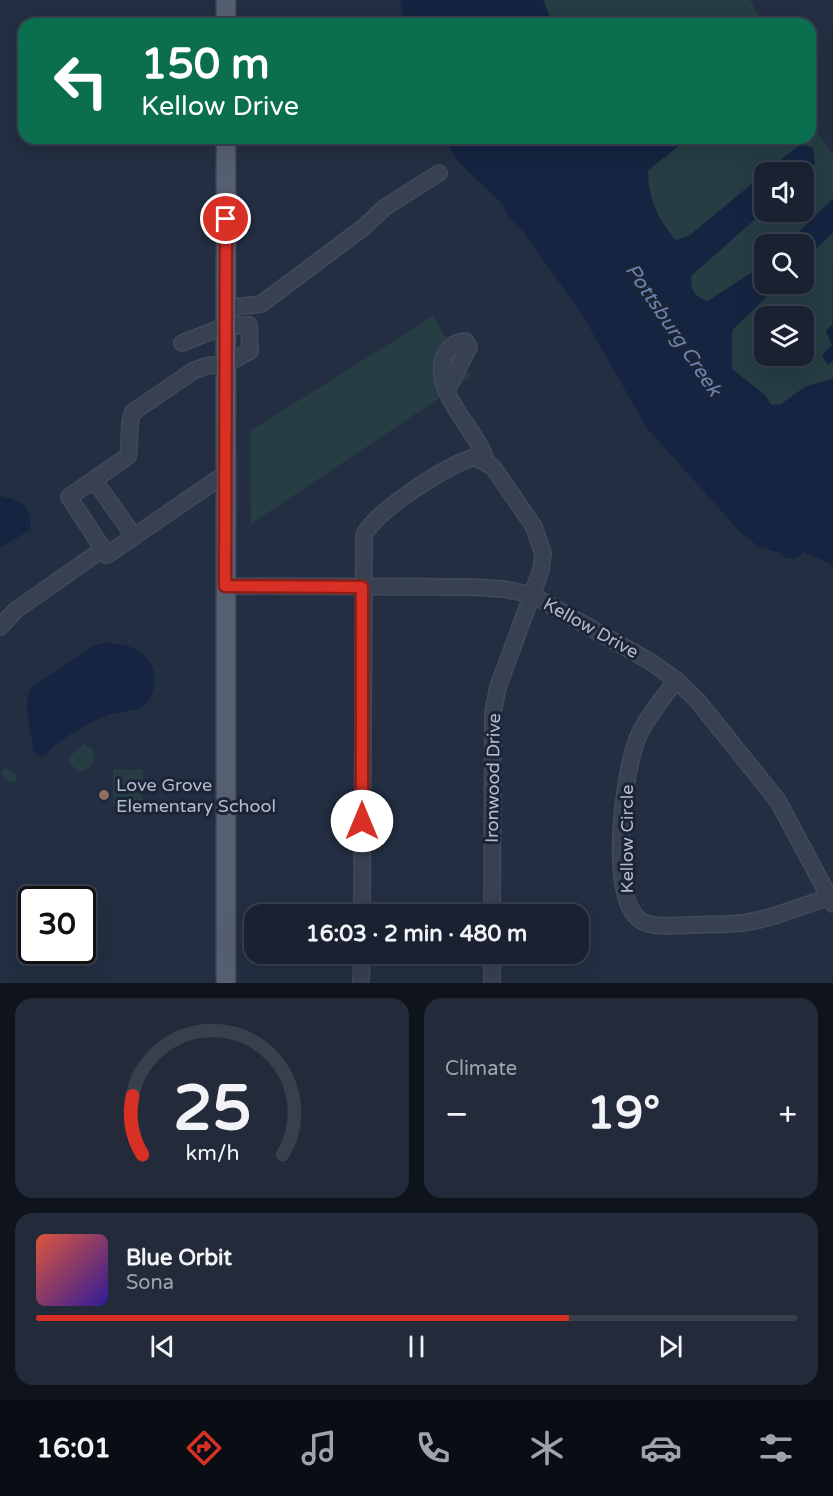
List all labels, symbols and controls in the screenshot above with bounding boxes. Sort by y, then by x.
text: 150 m [141,39,270,90]
icon: left [42,42,120,120]
text: Kellow Drive [141,90,299,123]
map controls [754,162,814,366]
button: sound [754,162,814,222]
pin [200,193,251,244]
icon: arrive [209,202,242,235]
button: search [754,234,814,294]
water label: Pottsburg Creek [620,259,727,403]
button: layers [754,306,814,366]
street label: Kellow Drive [540,593,642,663]
street label: Ironwood Drive [481,713,505,843]
place label: Love Grove Elementary School [116,774,276,817]
street label: Kellow Circle [616,785,638,893]
marker: Love Grove Elementary School [97,788,111,802]
position arrow [330,789,394,853]
speed limit sign: 30 [18,886,96,964]
text: 16:03 · 2 min · 480 m [306,921,527,947]
text: Climate [445,1057,517,1081]
text: 25 [173,1072,251,1147]
text: 19° [587,1087,660,1141]
text: − [445,1095,469,1134]
text: + [778,1095,797,1134]
text: km/h [185,1140,239,1166]
text: Blue Orbit [126,1245,232,1271]
text: Sona [126,1271,174,1295]
icon: previous [146,1330,179,1363]
icon: pause [400,1330,433,1363]
icon: next [654,1330,687,1363]
icon: directions [183,1427,225,1469]
icon: music [298,1427,340,1469]
icon: phone [412,1427,454,1469]
icon: climate [526,1427,568,1469]
icon: car [640,1427,682,1469]
icon: filters [755,1427,797,1469]
text: 16:01 [36,1432,111,1465]

